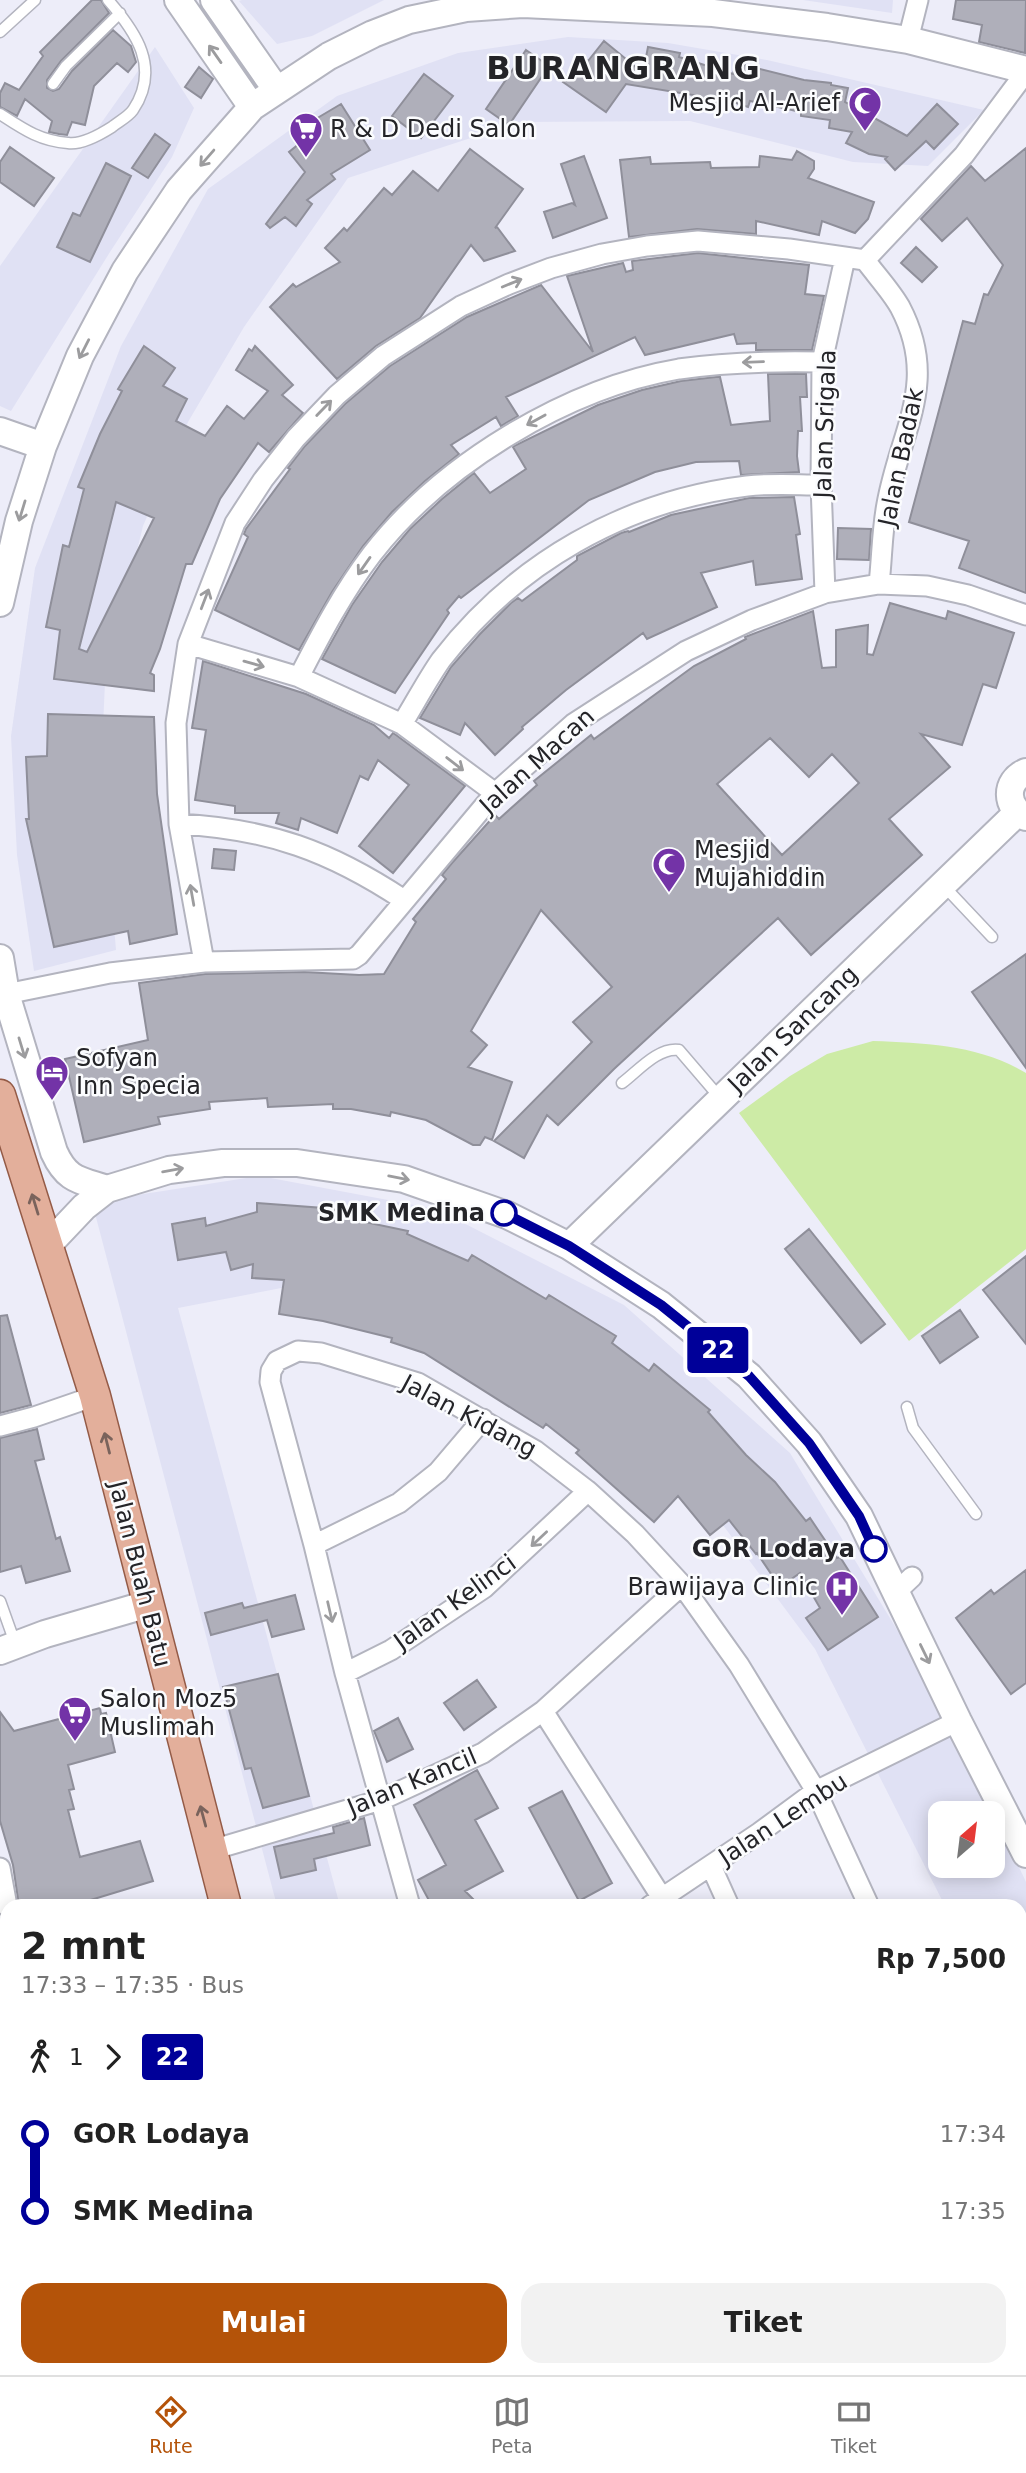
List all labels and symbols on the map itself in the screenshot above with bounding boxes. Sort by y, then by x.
one-way arrow [208,44,222,64]
district label: BURANGRANG [486,49,762,87]
mosque icon: Mesjid Al-Arief [846,84,884,133]
place label: Mesjid Al-Arief [668,89,841,117]
supermarket icon: R & D Dedi Salon [287,110,325,159]
place label: R & D Dedi Salon [330,115,536,143]
one-way arrow [199,149,215,167]
one-way arrow [501,276,522,289]
one-way arrow [76,338,90,359]
street label: Jalan Srigala [808,349,842,501]
one-way arrow [742,355,765,368]
street label: Jalan Badak [872,385,929,531]
one-way arrow [316,399,332,417]
one-way arrow [526,413,546,427]
one-way arrow [15,499,27,521]
one-way arrow [357,556,371,575]
one-way arrow [200,589,213,611]
one-way arrow [242,658,264,671]
street label: Jalan Macan [472,702,600,821]
one-way arrow [446,757,464,772]
place label: Mesjid Mujahiddin [694,836,826,892]
mosque icon: Mesjid Mujahiddin [650,845,688,894]
one-way arrow [185,884,198,907]
street label: Jalan Sancang [721,960,864,1099]
one-way arrow [17,1037,30,1059]
place label: Sofyan Inn Specia [76,1044,201,1100]
hotel icon: Sofyan Inn Specia [33,1053,71,1102]
one-way arrow [161,1163,184,1176]
one-way arrow [387,1172,410,1186]
one-way arrow [27,1193,40,1215]
place label: SMK Medina [318,1199,485,1227]
marker: SMK Medina [491,1200,517,1226]
line badge: 22 [686,1327,750,1373]
street label: Jalan Kidang [395,1368,541,1463]
one-way arrow [100,1432,113,1455]
street label: Jalan Buah Batu [103,1476,177,1670]
one-way arrow [530,1531,548,1547]
place label: GOR Lodaya [692,1535,855,1563]
marker: GOR Lodaya [861,1536,887,1562]
street label: Jalan Kelinci [387,1548,521,1657]
hospital icon: Brawijaya Clinic [823,1568,861,1617]
place label: Brawijaya Clinic [628,1573,818,1601]
one-way arrow [324,1600,337,1623]
one-way arrow [918,1643,932,1664]
place label: Salon Moz5 Muslimah [100,1685,237,1741]
supermarket icon: Salon Moz5 Muslimah [56,1694,94,1743]
street label: Jalan Kancil [341,1742,481,1823]
street label: Jalan Lembu [712,1767,852,1872]
north arrow [928,1801,1004,1878]
one-way arrow [196,1805,209,1828]

